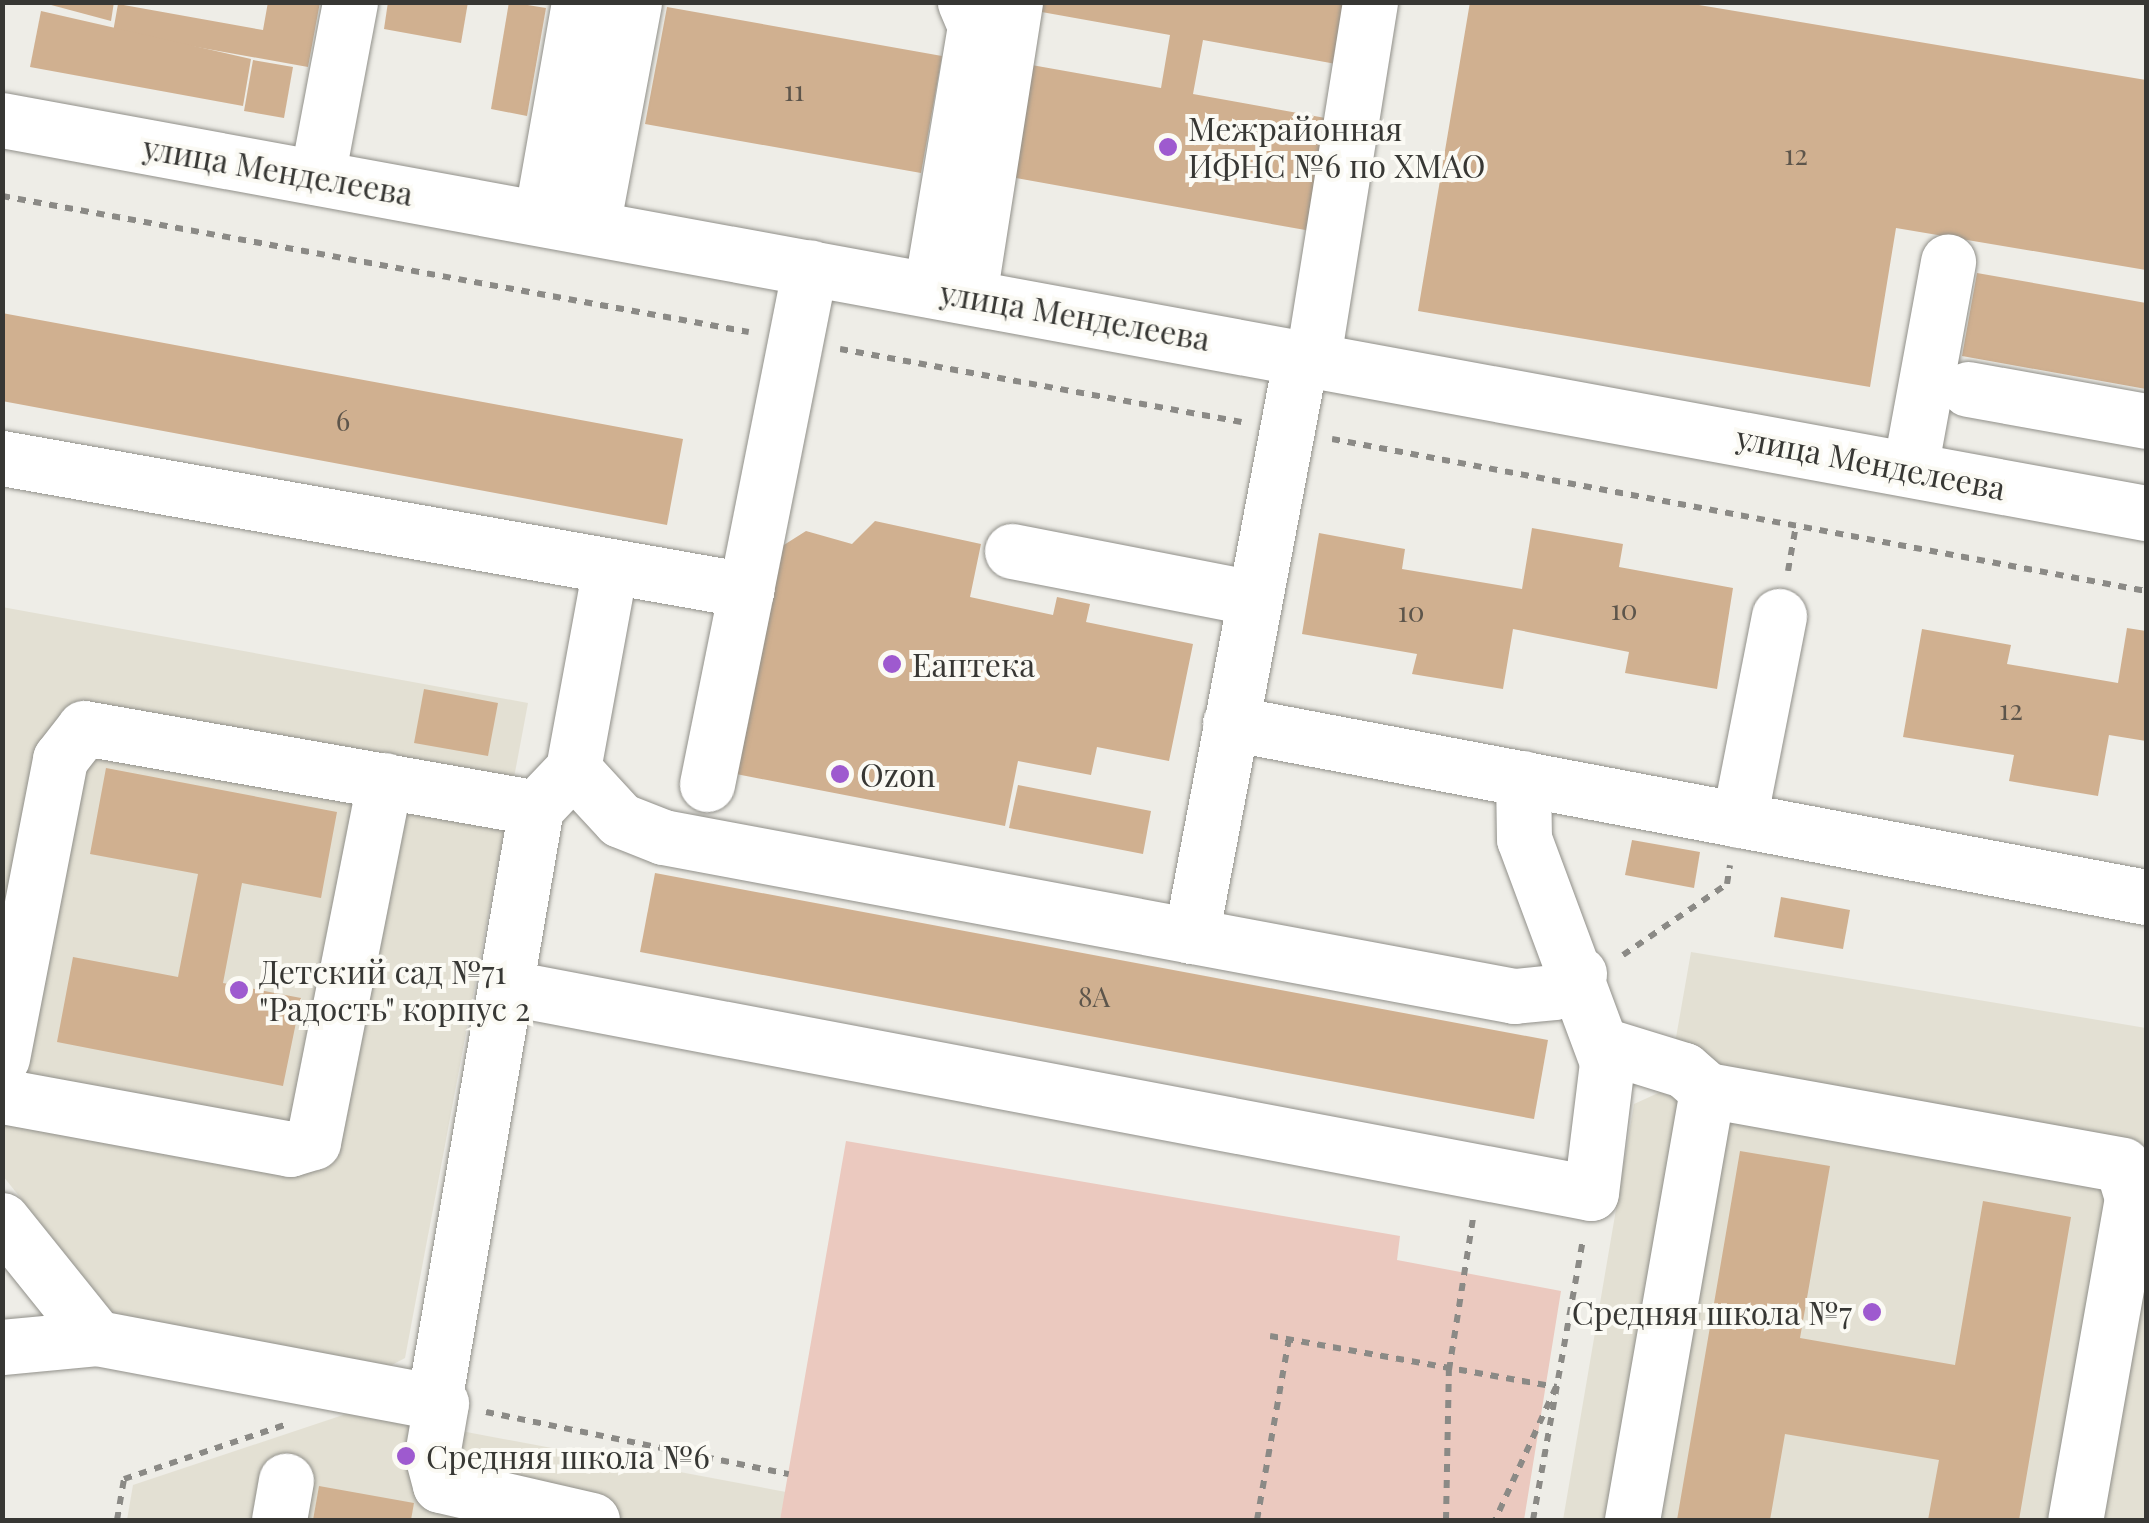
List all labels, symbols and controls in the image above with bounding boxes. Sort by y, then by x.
house number: 11 [784,73,804,107]
place label: Межрайонная ИФНС №6 по ХМАО [1188,110,1486,185]
street label: улица Менделеева [140,127,416,213]
marker: Межрайонная ИФНС №6 по ХМАО [1157,136,1179,158]
house number: 12 [1784,137,1808,171]
street label: улица Менделеева [937,272,1213,358]
house number: 6 [336,403,350,437]
street label: улица Менделеева [1733,417,2009,507]
house number: 10 [1610,592,1638,626]
house number: 10 [1397,594,1425,628]
place label: Еаптека [912,645,1035,683]
marker: Еаптека [881,653,903,675]
house number: 12 [1999,692,2023,726]
place label: Ozon [860,755,936,793]
marker: Ozon [829,763,851,785]
place label: Детский сад №71 "Радость" корпус 2 [259,953,531,1028]
marker: Детский сад №71 "Радость" корпус 2 [228,979,250,1001]
house number: 8А [1078,979,1110,1013]
place label: Средняя школа №7 [1572,1293,1852,1331]
marker: Средняя школа №7 [1861,1301,1883,1323]
place label: Средняя школа №6 [426,1437,710,1475]
marker: Средняя школа №6 [395,1445,417,1467]

